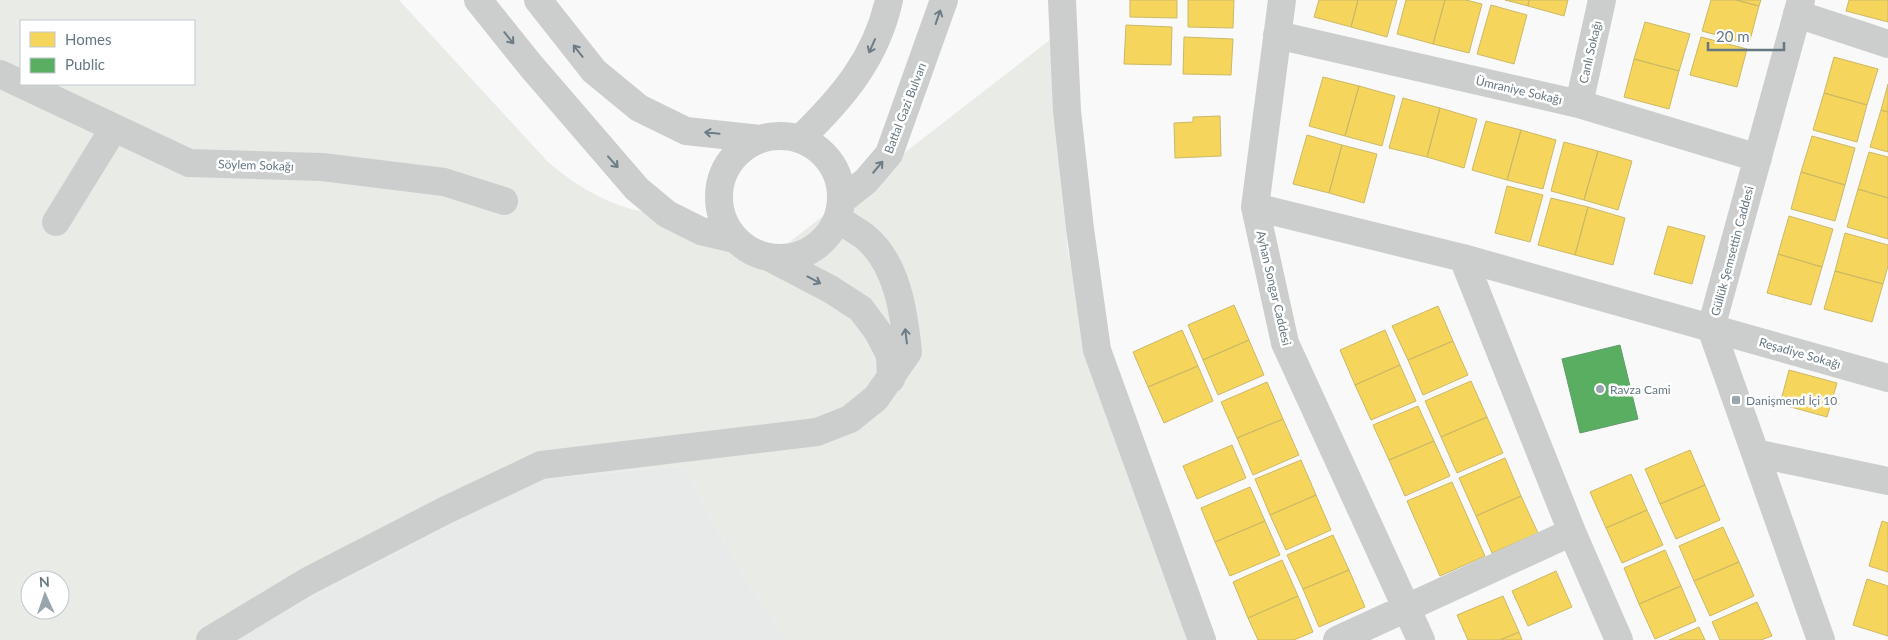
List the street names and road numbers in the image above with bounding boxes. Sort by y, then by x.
street label: Canlı Sokağı [1576,19,1604,85]
street label: Battal Gazi Bulvarı [881,60,929,156]
street label: Ümraniye Sokağı [1474,73,1564,107]
street label: Söylem Sokağı [218,156,294,174]
street label: Güllük Şemsettin Caddesi [1707,184,1757,318]
street label: Ayhan Songar Caddesi [1253,229,1295,347]
street label: Reşadiye Sokağı [1757,334,1843,372]

